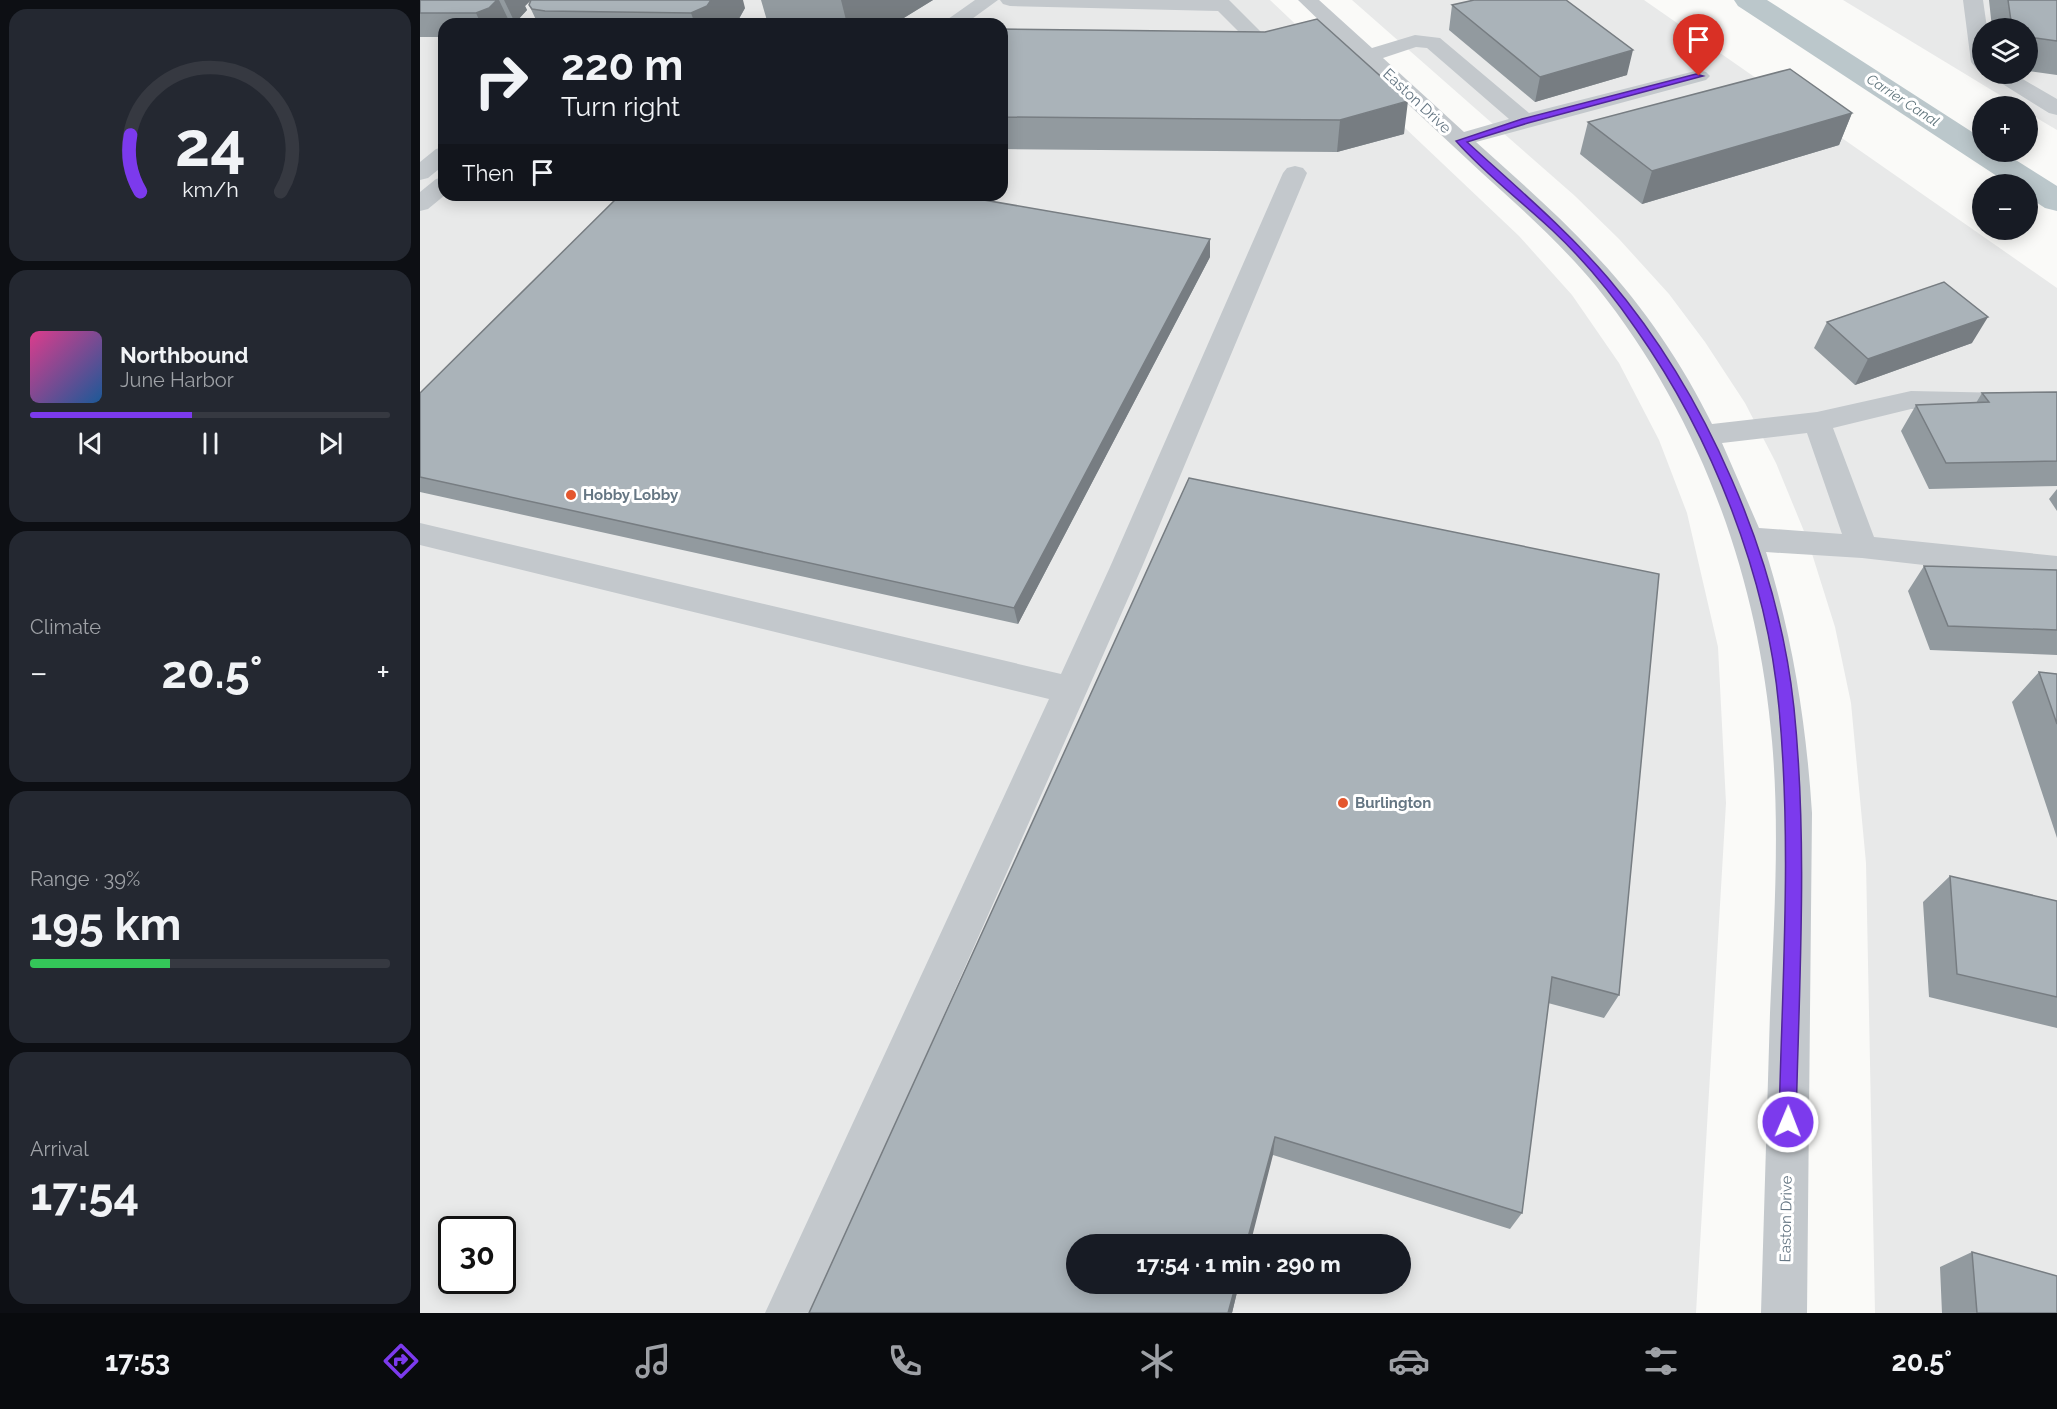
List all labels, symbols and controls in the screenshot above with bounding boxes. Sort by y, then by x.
pin [1673,14,1724,76]
map controls [1972,18,2038,240]
button: layers [1972,18,2038,84]
icon: arrive [1682,23,1715,56]
text: 220 m [561,41,683,90]
icon: right [462,42,540,120]
street label: Easton Drive [1379,65,1455,137]
water label: Carrier Canal [1864,71,1942,130]
text: Turn right [561,91,680,122]
button: + [1972,96,2038,162]
text: 24 [175,107,245,181]
icon: arrive [526,156,559,189]
text: Then [462,160,514,186]
button: − [1972,174,2038,240]
text: km/h [182,177,238,202]
text: Northbound [120,342,249,368]
text: June Harbor [120,368,234,392]
icon: previous [74,427,107,460]
icon: pause [194,427,227,460]
icon: next [314,427,347,460]
place label: Hobby Lobby [583,486,679,504]
marker: Hobby Lobby [564,488,578,502]
text: Climate [30,615,101,639]
text: 20.5° [162,646,262,699]
text: − [30,653,48,692]
text: + [376,653,390,692]
place label: Burlington [1355,794,1431,812]
marker: Burlington [1336,796,1350,810]
text: Range · 39% [30,867,140,891]
text: 195 km [30,898,181,951]
position arrow [1756,1090,1820,1154]
text: Arrival [30,1137,89,1161]
text: 17:54 [30,1168,139,1221]
street label: Easton Drive [1776,1175,1796,1263]
speed limit sign: 30 [438,1216,516,1294]
text: 17:54 · 1 min · 290 m [1136,1251,1341,1277]
icon: directions [380,1340,422,1382]
icon: music [632,1340,674,1382]
icon: phone [884,1340,926,1382]
icon: climate [1136,1340,1178,1382]
icon: car [1388,1340,1430,1382]
icon: filters [1640,1340,1682,1382]
text: 17:53 [105,1346,170,1377]
text: 20.5° [1891,1346,1952,1377]

